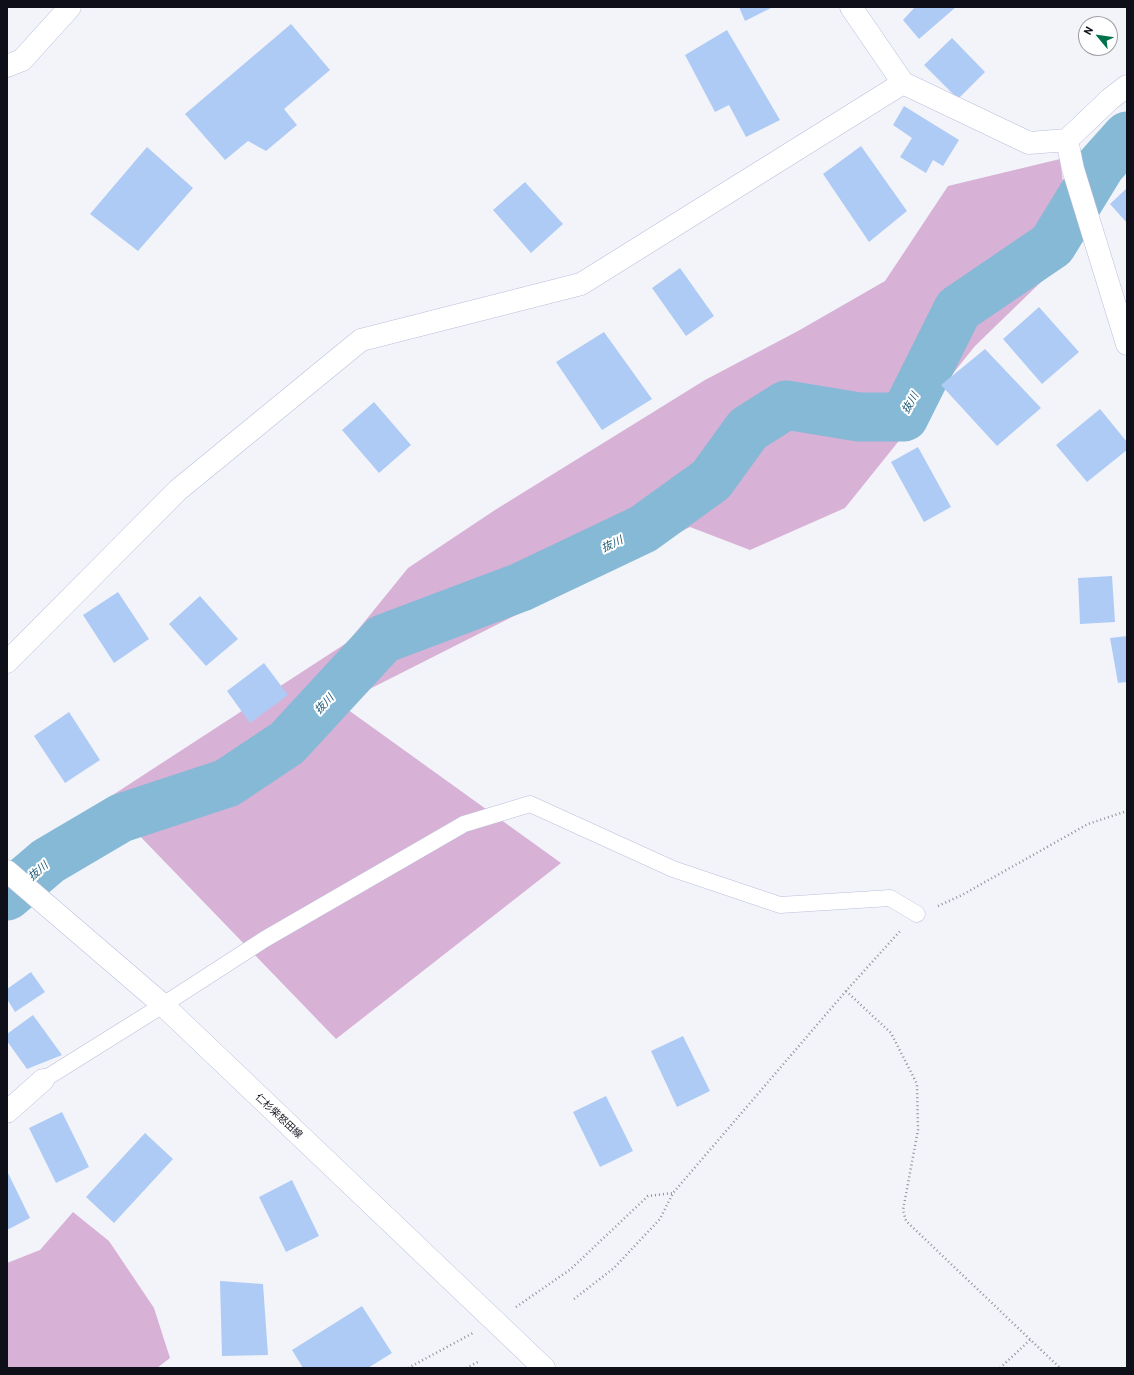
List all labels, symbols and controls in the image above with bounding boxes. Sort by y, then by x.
north arrow [1078,16,1118,56]
text: N [1080,24,1095,37]
water label: 抜川 [899,390,921,416]
water label: 抜川 [599,533,625,555]
water label: 抜川 [312,691,336,717]
water label: 抜川 [25,859,51,883]
street label: 仁杉柴怒田線 [253,1091,305,1141]

